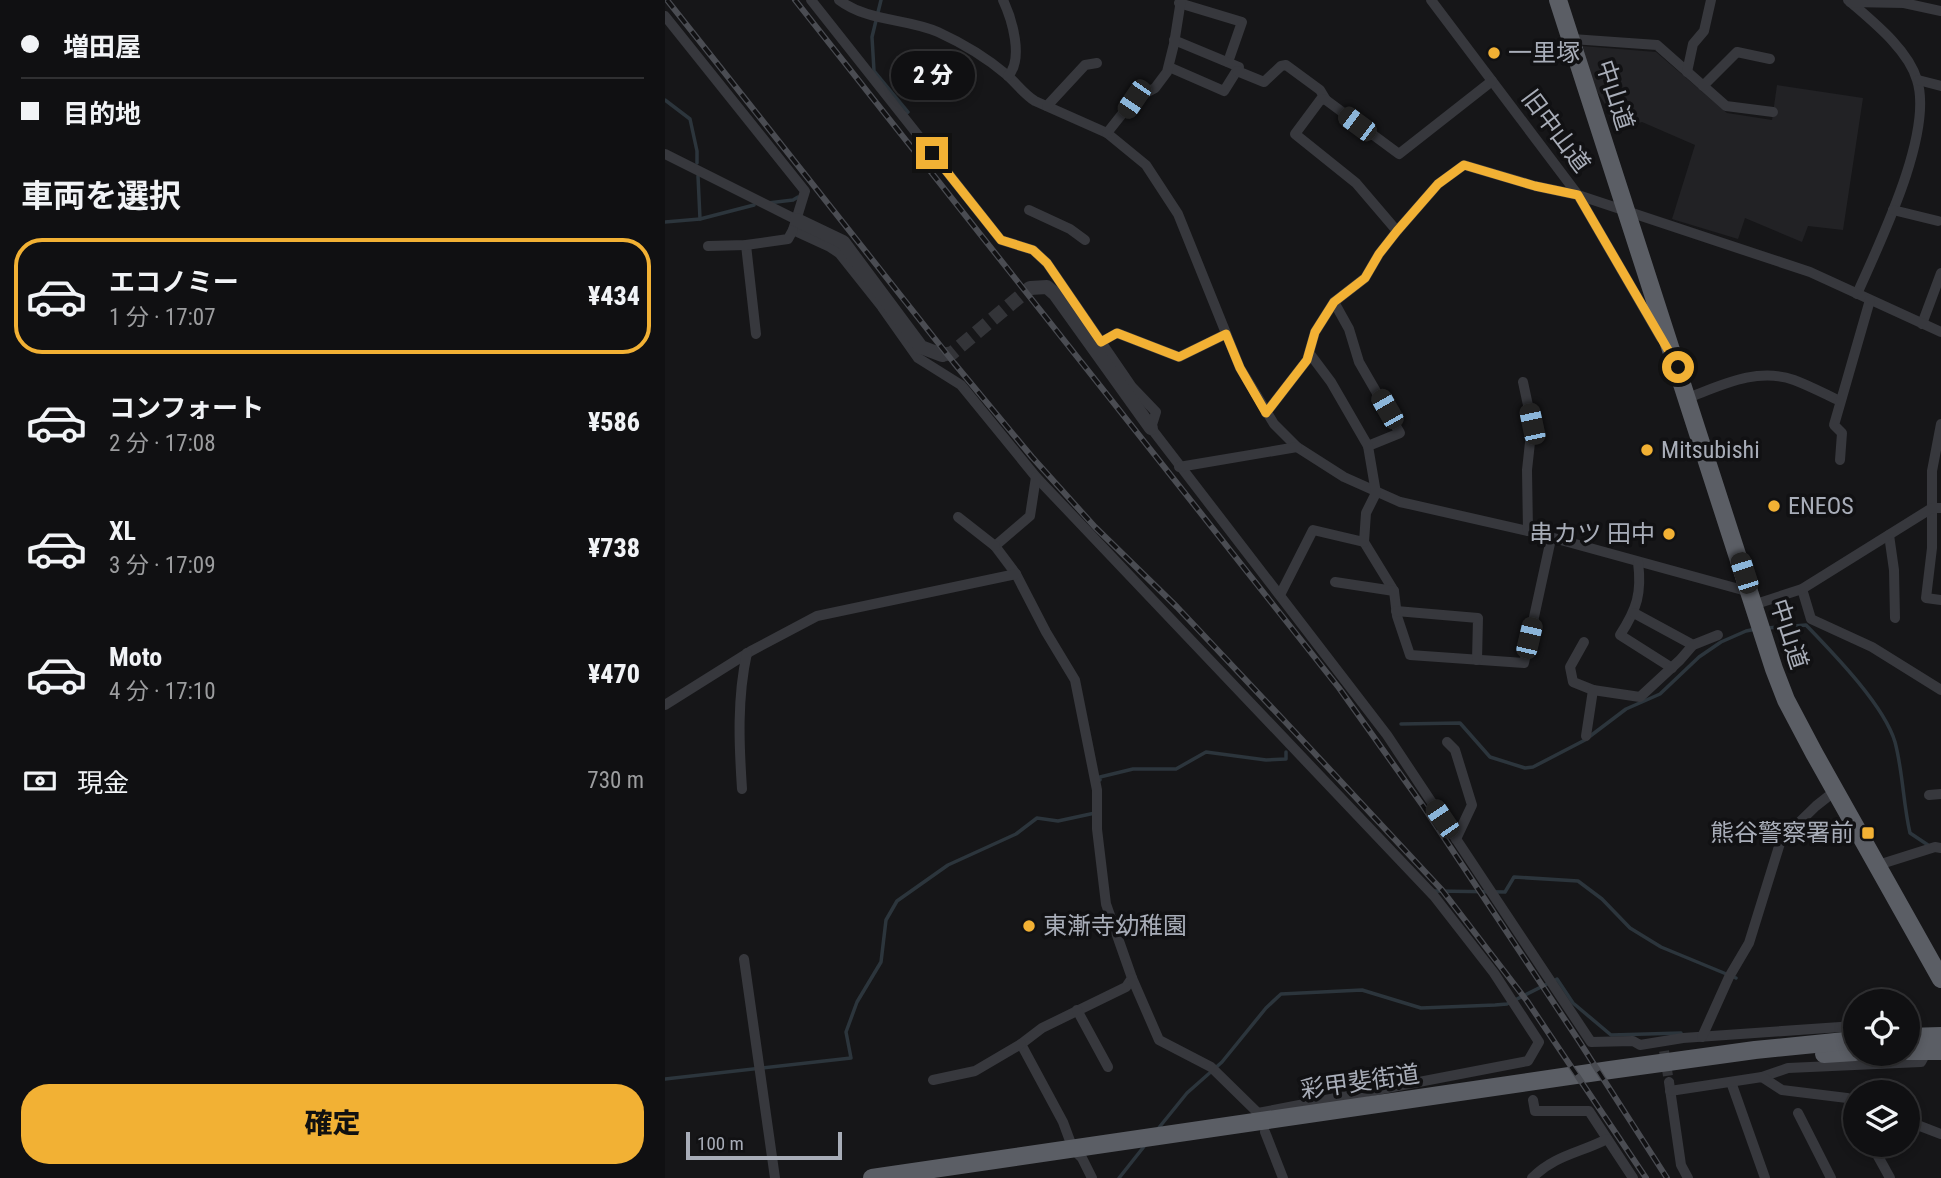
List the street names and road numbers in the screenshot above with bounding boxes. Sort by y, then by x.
street label: 中山道 [1591,56,1639,134]
street label: 旧中山道 [1516,84,1596,178]
street label: 中山道 [1765,595,1813,673]
street label: 彩甲斐街道 [1299,1060,1421,1104]

